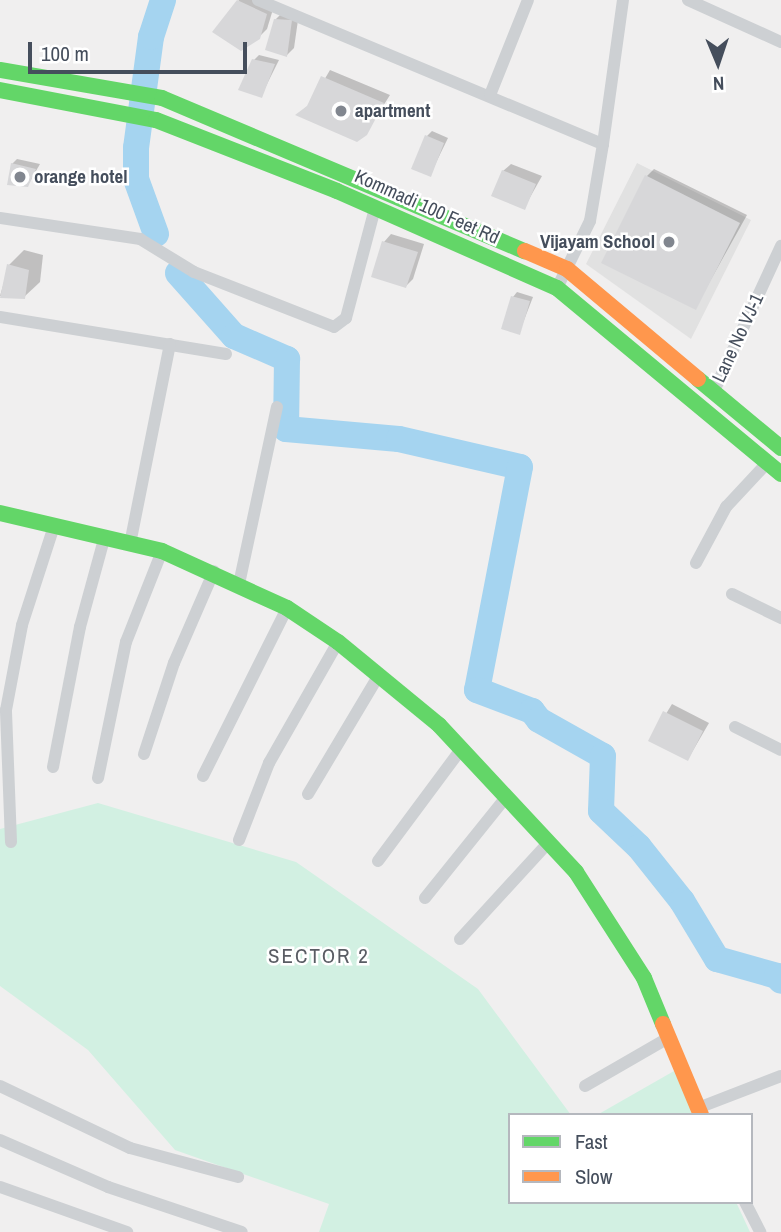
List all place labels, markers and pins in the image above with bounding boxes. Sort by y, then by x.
place label: apartment [355,100,430,122]
marker: apartment [333,103,349,119]
place label: orange hotel [34,166,127,188]
marker: orange hotel [12,169,28,185]
place label: Vijayam School [540,231,655,253]
marker: Vijayam School [661,234,677,250]

